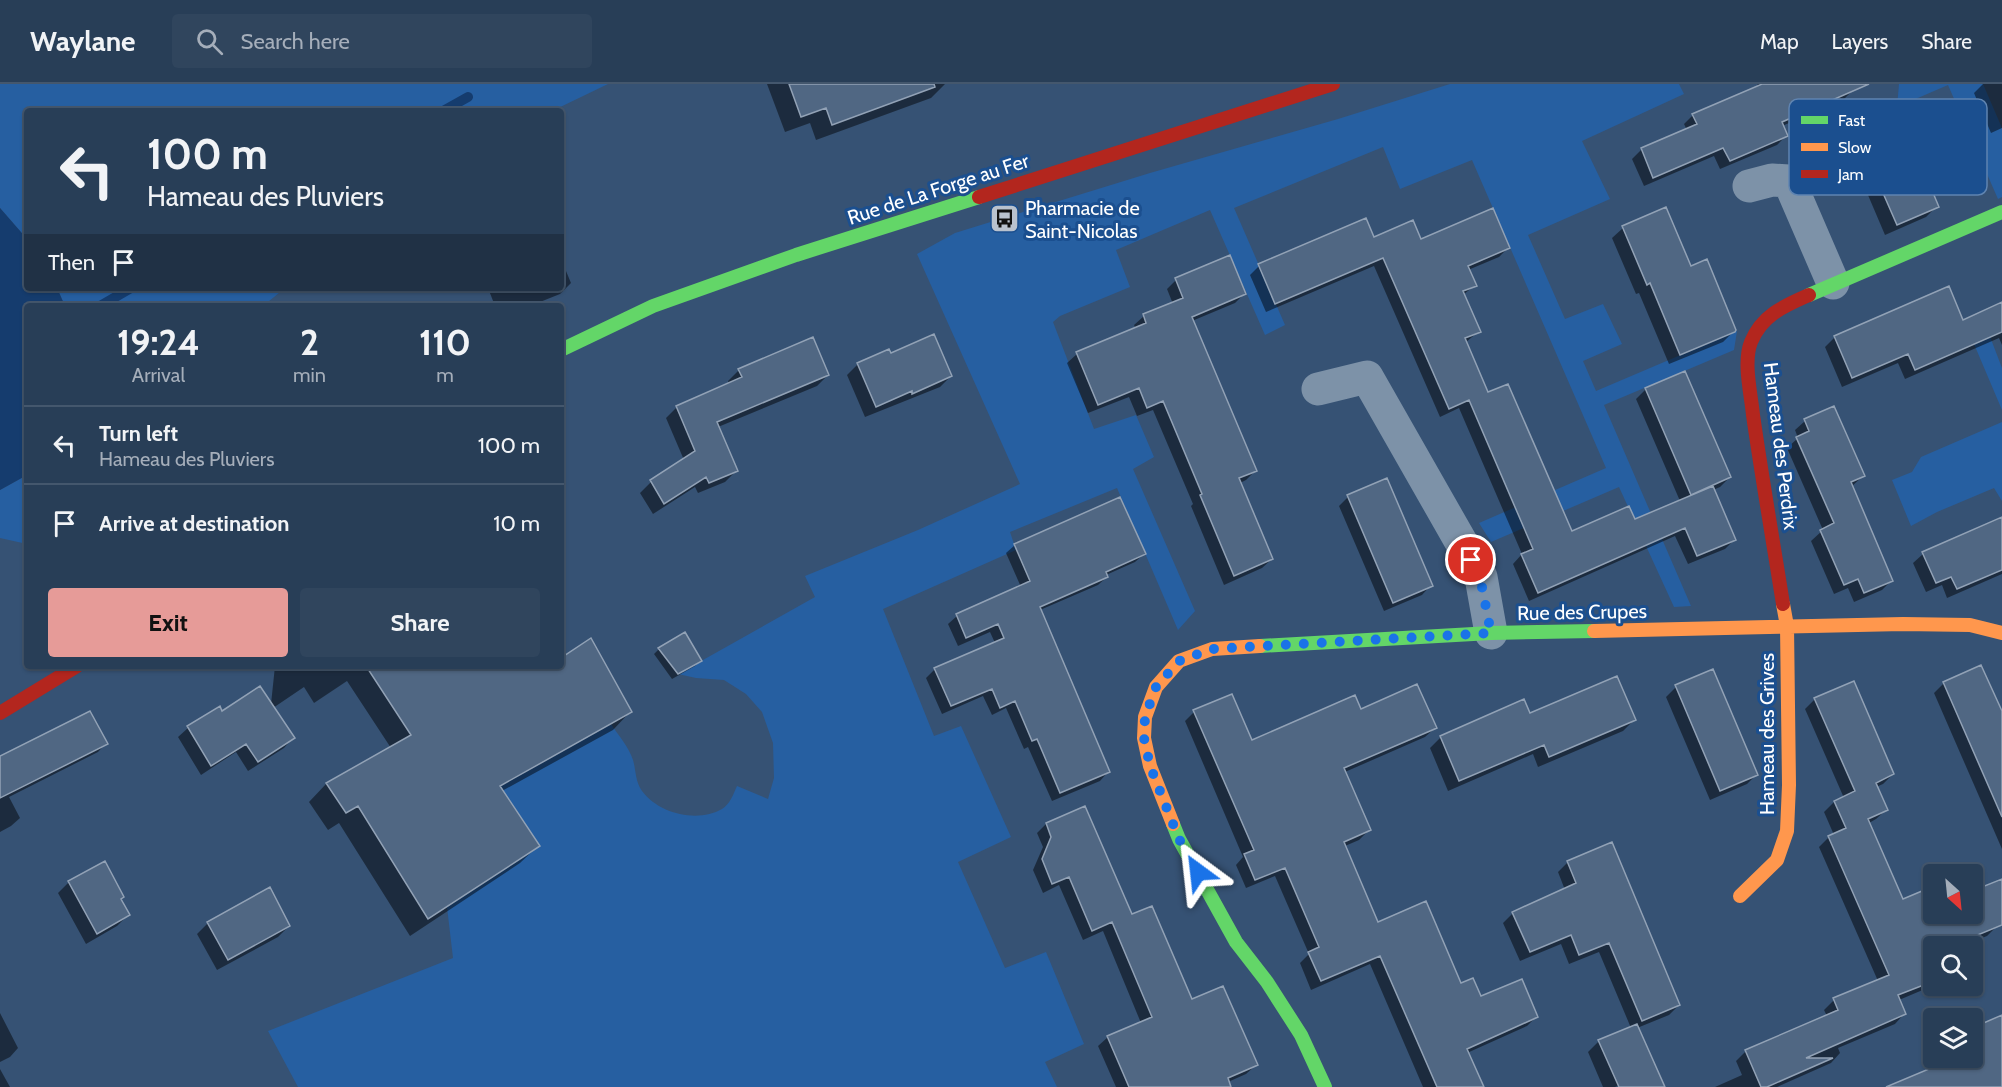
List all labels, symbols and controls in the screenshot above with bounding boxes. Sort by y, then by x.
search box [172,14,592,68]
text: Waylane [30,24,136,58]
icon: search [193,25,226,58]
text: Search here [241,28,350,55]
text: Map [1760,29,1799,54]
text: Layers [1832,29,1888,54]
text: Share [1921,29,1972,54]
legend [1789,99,1987,195]
text: Fast [1838,111,1866,130]
text: 100 m [147,128,268,180]
icon: left [48,132,126,210]
text: Slow [1838,138,1872,157]
street label: Rue de La Forge au Fer [844,148,1032,230]
text: Jam [1837,165,1864,184]
text: Hameau des Pluviers [147,180,384,213]
place label: Pharmacie de Saint-Nicolas [1025,196,1140,243]
bus stop icon: Pharmacie de Saint-Nicolas [988,203,1020,235]
icon: arrive [107,246,140,279]
text: Then [48,249,95,276]
text: 19:24 [117,320,200,364]
text: 2 [300,320,319,364]
text: 110 [419,320,471,364]
street label: Hameau des Perdrix [1759,361,1803,532]
text: Arrival [132,363,185,387]
text: min [293,363,326,387]
text: m [436,363,454,387]
text: Turn left [99,420,178,447]
icon: left [48,429,81,462]
text: 100 m [478,432,540,459]
text: Hameau des Pluviers [99,447,274,471]
icon: arrive [48,507,81,540]
text: Arrive at destination [99,510,289,537]
text: 10 m [493,510,540,537]
pin [1445,534,1496,585]
icon: arrive [1454,543,1487,576]
button: Exit [48,588,288,657]
button: Share [300,588,540,657]
street label: Rue des Crupes [1517,599,1647,625]
street label: Hameau des Grives [1755,653,1779,815]
position arrow [1166,840,1230,904]
north arrow [1923,864,1983,924]
map controls [1923,864,1983,1068]
button: search [1923,936,1983,996]
button: layers [1923,1008,1983,1068]

